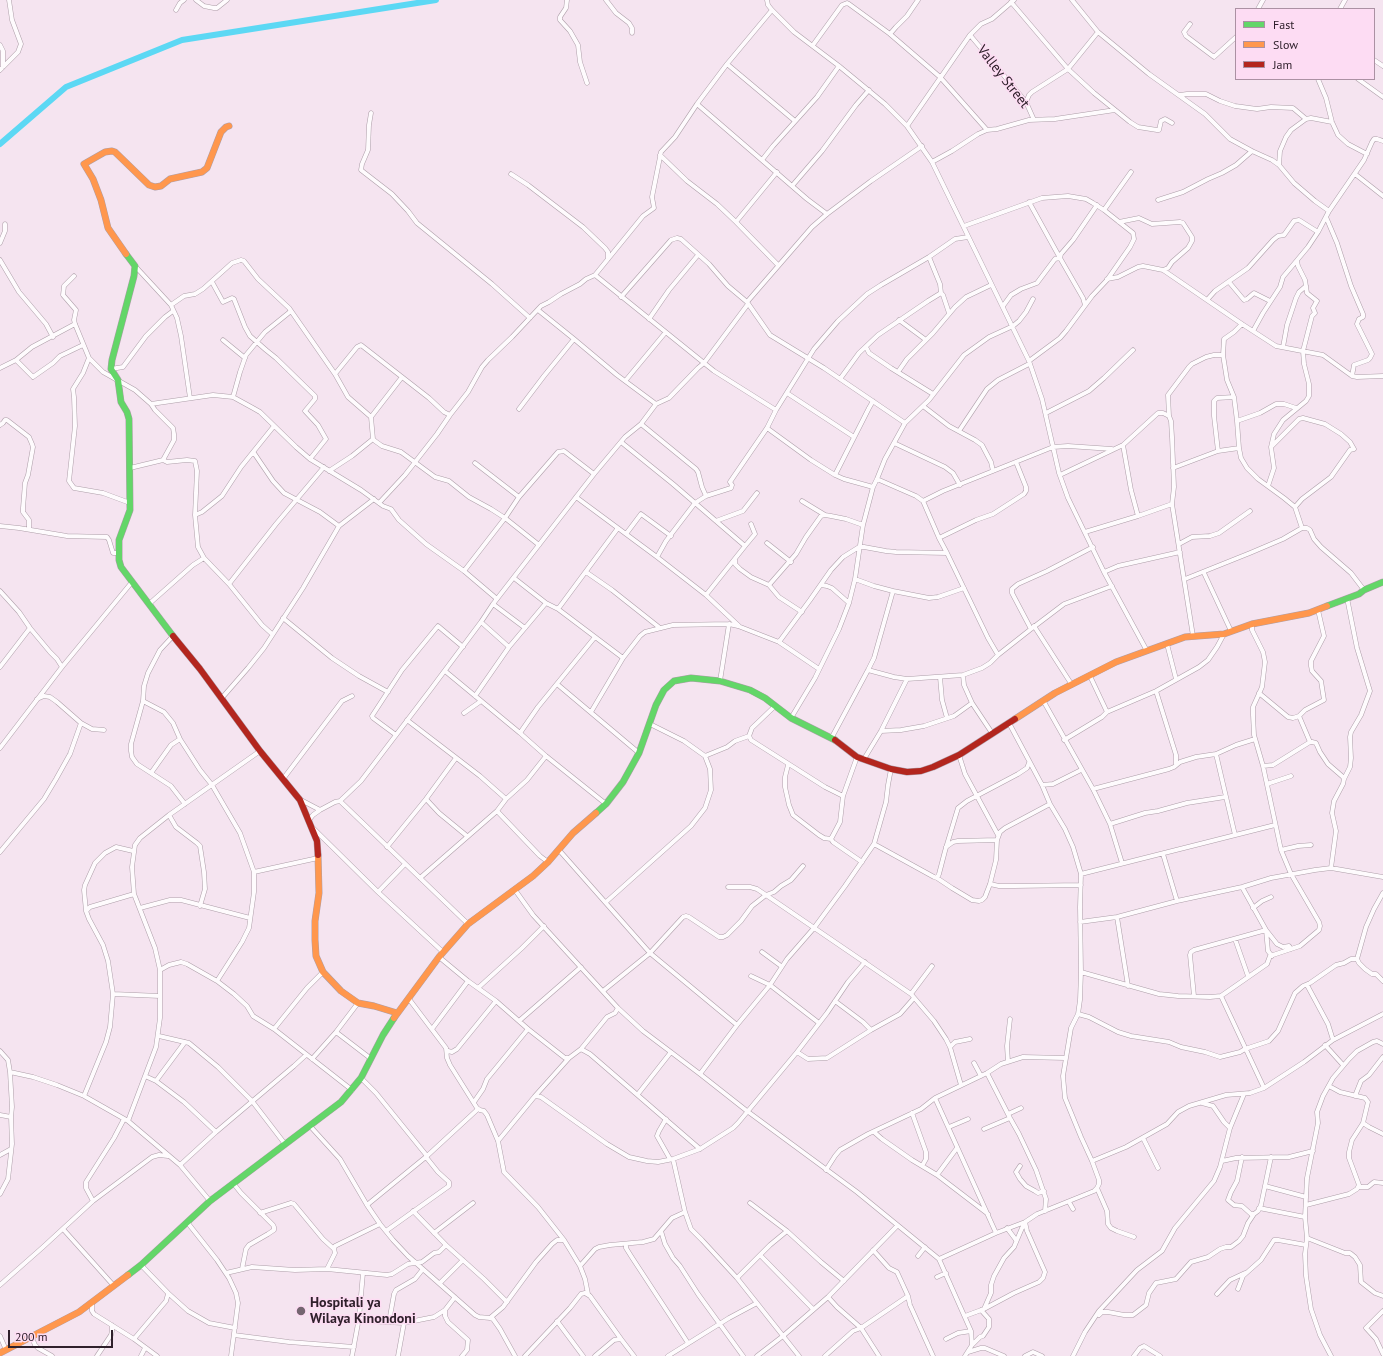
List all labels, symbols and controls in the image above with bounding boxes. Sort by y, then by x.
legend [1235,8,1375,80]
text: Fast [1273,17,1294,32]
text: Slow [1273,37,1298,52]
street label: Valley Street [973,42,1033,112]
text: Jam [1273,57,1292,72]
place label: Hospitali ya Wilaya Kinondoni [310,1295,416,1328]
marker: Hospitali ya Wilaya Kinondoni [295,1305,307,1317]
scale bar [10,1322,115,1348]
text: 200 m [15,1329,48,1344]

